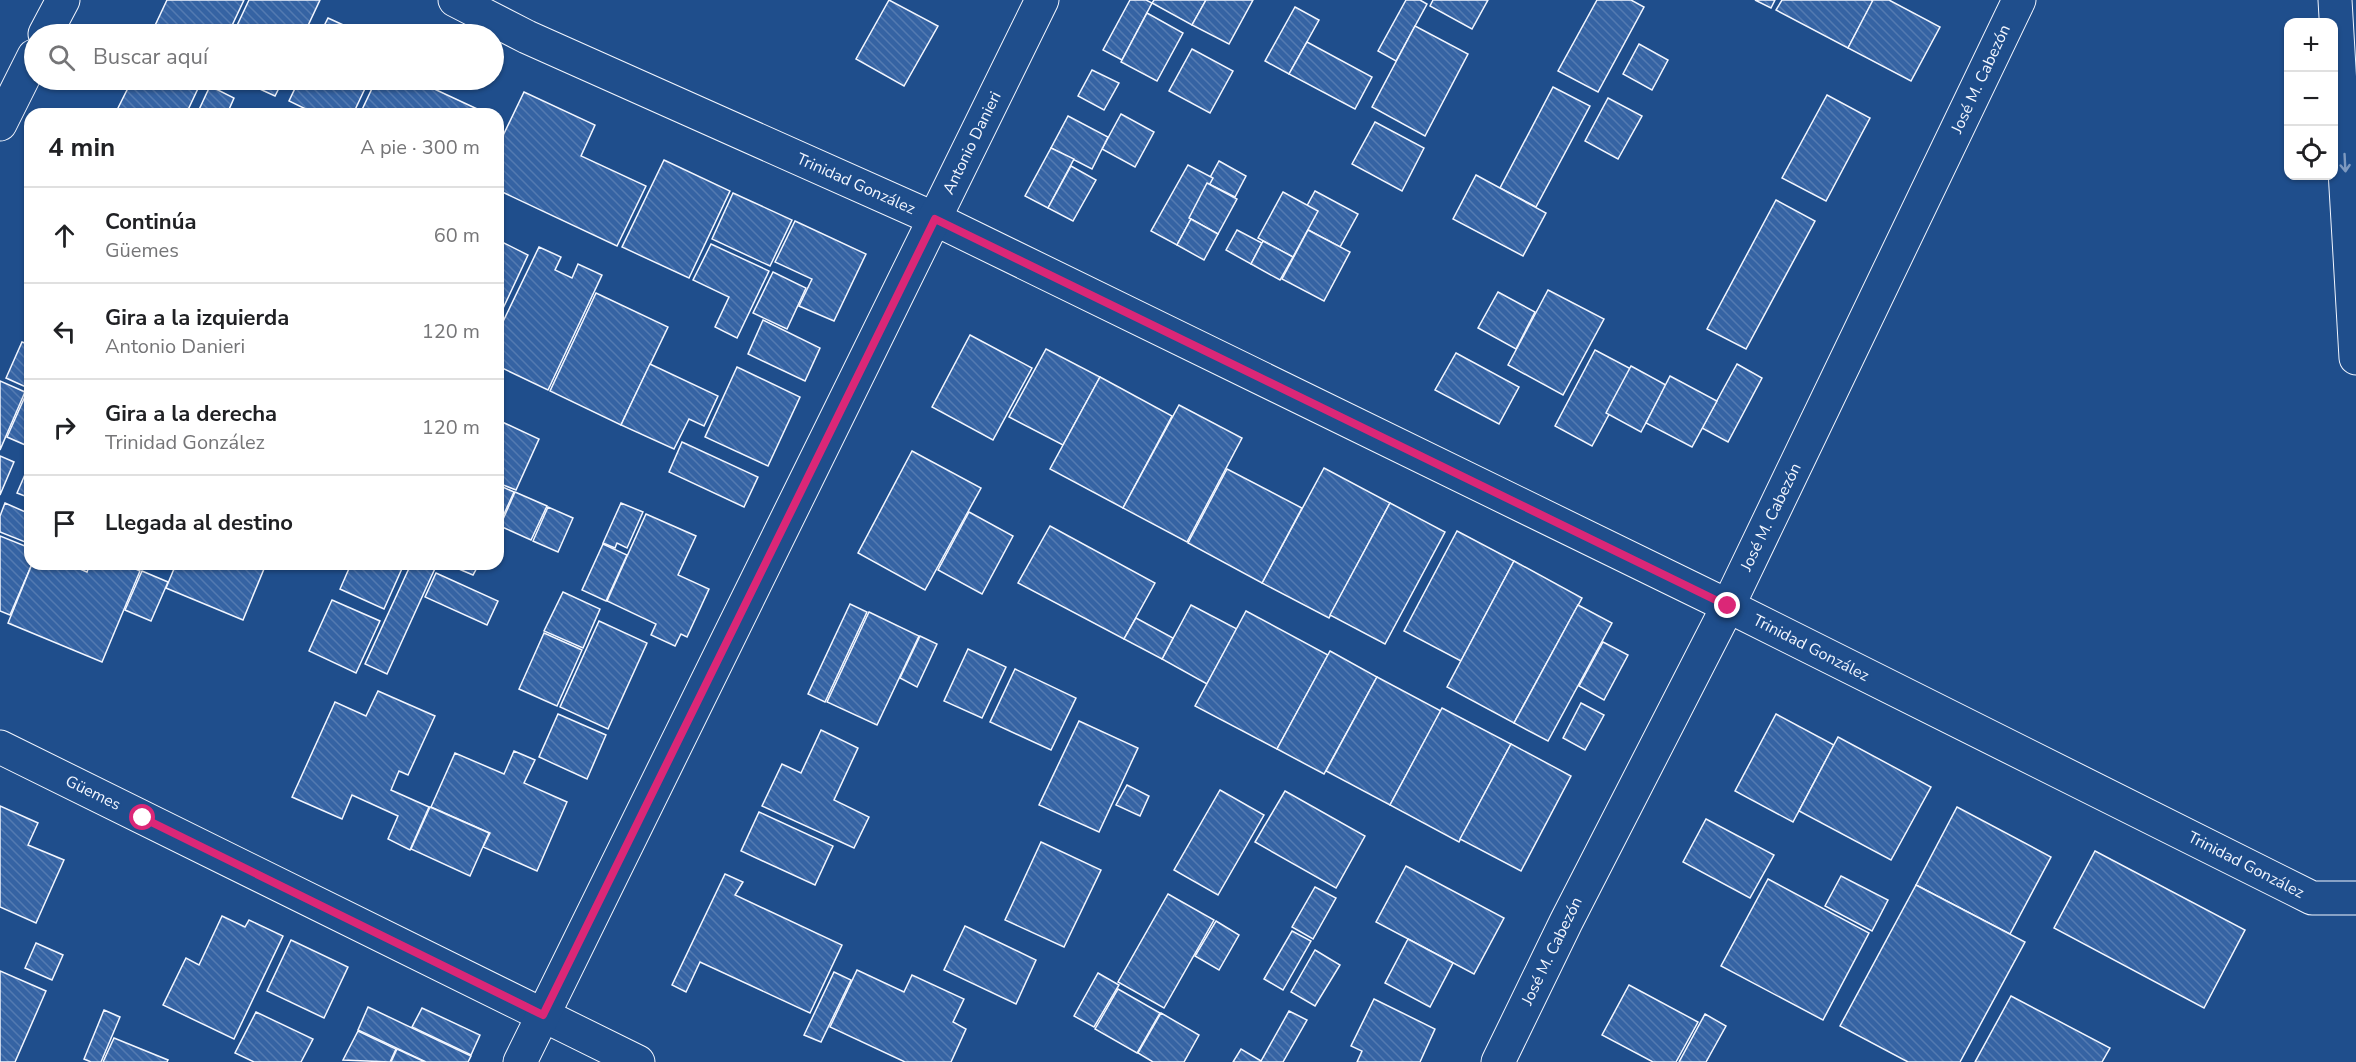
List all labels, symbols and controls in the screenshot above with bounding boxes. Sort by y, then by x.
map controls [2284,18,2338,180]
button: + [2284,18,2338,72]
street label: José M. Cabezón [1946,21,2016,138]
search box [24,24,504,90]
icon: search [45,41,78,74]
text: Buscar aquí [93,42,208,72]
button: − [2284,72,2338,126]
street label: Antonio Danieri [938,88,1006,198]
button: locate [2284,126,2338,180]
text: 4 min [48,130,115,165]
text: A pie · 300 m [360,134,480,161]
street label: Trinidad González [793,148,919,220]
one-way arrow [2339,153,2350,173]
text: Continúa [105,207,196,237]
icon: ahead [48,219,81,252]
text: 60 m [434,222,480,249]
text: Güemes [105,237,179,264]
text: Gira a la izquierda [105,303,289,333]
icon: left [48,315,81,348]
text: 120 m [422,318,480,345]
text: Antonio Danieri [105,333,245,360]
text: Gira a la derecha [105,399,277,429]
icon: right [48,411,81,444]
text: 120 m [422,414,480,441]
text: Trinidad González [105,429,265,456]
street label: José M. Cabezón [1735,459,1807,576]
icon: arrive [48,507,81,540]
text: Llegada al destino [105,508,293,538]
route end [1714,592,1740,618]
street label: Trinidad González [1749,609,1873,687]
street label: Güemes [62,770,124,816]
route start [129,804,155,830]
street label: Trinidad González [2184,826,2308,904]
street label: José M. Cabezón [1516,893,1588,1010]

